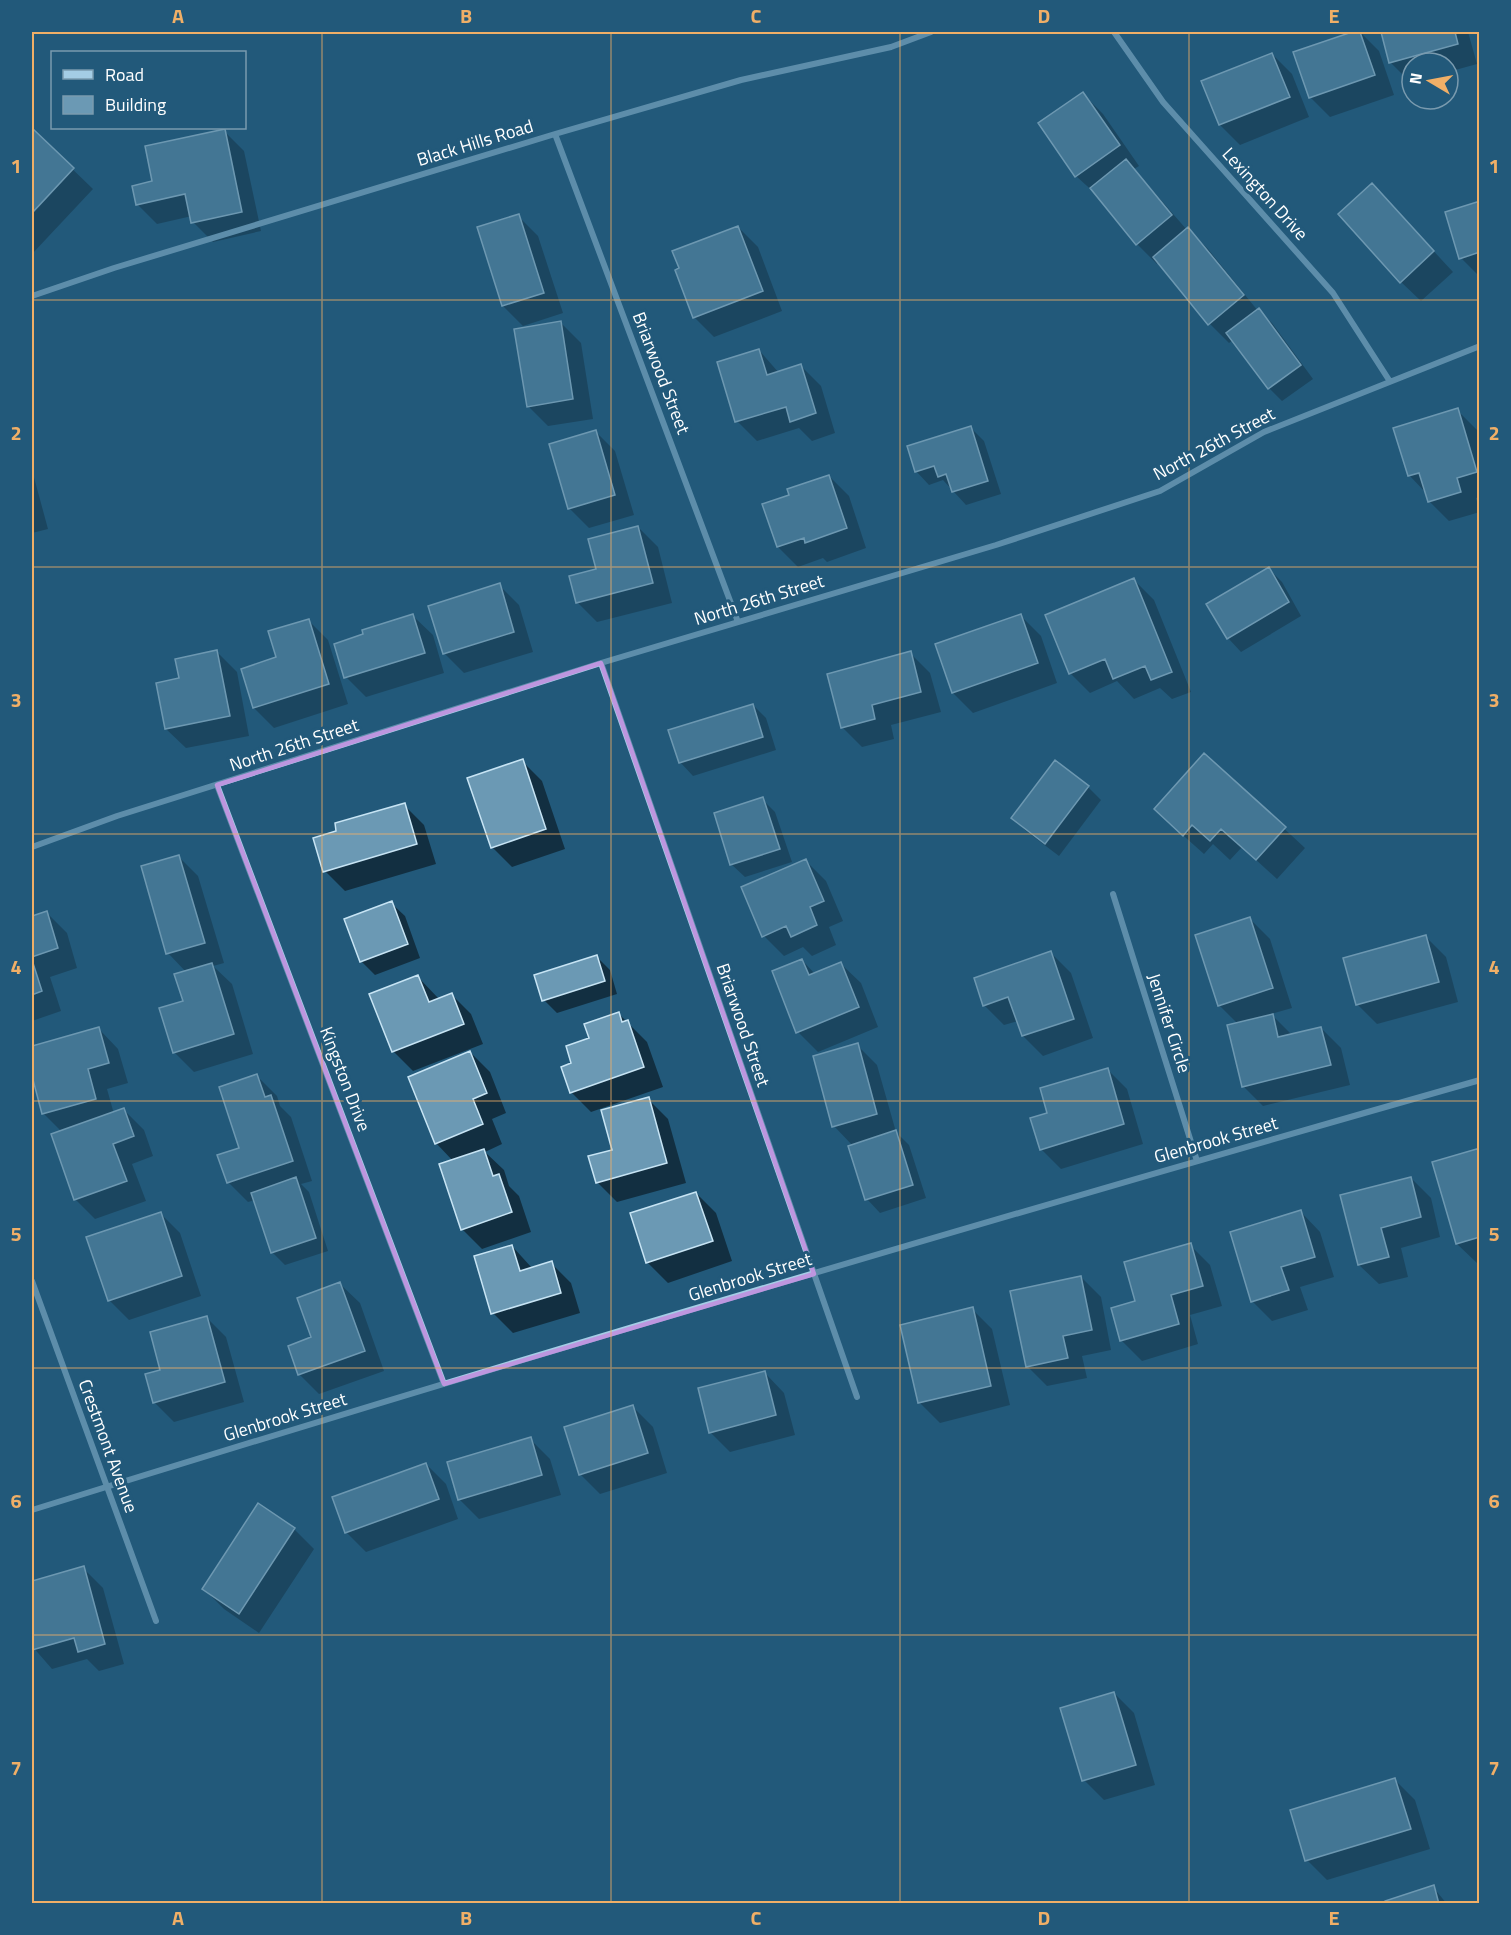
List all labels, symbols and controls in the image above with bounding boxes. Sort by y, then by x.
text: A [172,0,184,31]
text: B [460,0,472,31]
text: C [751,0,762,31]
text: D [1038,0,1050,31]
text: E [1328,0,1340,31]
legend [51,51,246,129]
north arrow [1400,51,1460,111]
text: Road [105,61,144,88]
text: N [1402,71,1428,86]
text: Building [105,91,166,118]
street label: Black Hills Road [413,112,536,173]
street label: Lexington Drive [1216,141,1315,246]
text: 1 [10,150,22,181]
text: 1 [1488,150,1500,181]
street label: Briarwood Street [626,308,697,439]
street label: North 26th Street [1148,400,1280,487]
text: 2 [10,417,22,448]
text: 2 [1488,417,1500,448]
street label: North 26th Street [691,567,828,632]
text: 3 [10,684,22,715]
text: 3 [1488,684,1500,715]
street label: North 26th Street [226,711,363,778]
text: 4 [10,951,22,982]
text: 4 [1488,951,1500,982]
street label: Briarwood Street [710,959,777,1091]
street label: Jennifer Circle [1141,969,1198,1076]
street label: Kingston Drive [313,1022,378,1135]
street label: Glenbrook Street [1151,1109,1282,1170]
text: 5 [10,1218,22,1249]
text: 5 [1488,1218,1500,1249]
street label: Glenbrook Street [685,1245,815,1308]
street label: Crestmont Avenue [72,1375,145,1516]
street label: Glenbrook Street [220,1385,350,1448]
text: 6 [10,1485,22,1516]
text: 6 [1488,1485,1500,1516]
text: 7 [10,1752,22,1783]
text: 7 [1488,1752,1500,1783]
text: A [172,1902,184,1933]
text: B [460,1902,472,1933]
text: C [751,1902,762,1933]
text: D [1038,1902,1050,1933]
text: E [1328,1902,1340,1933]

